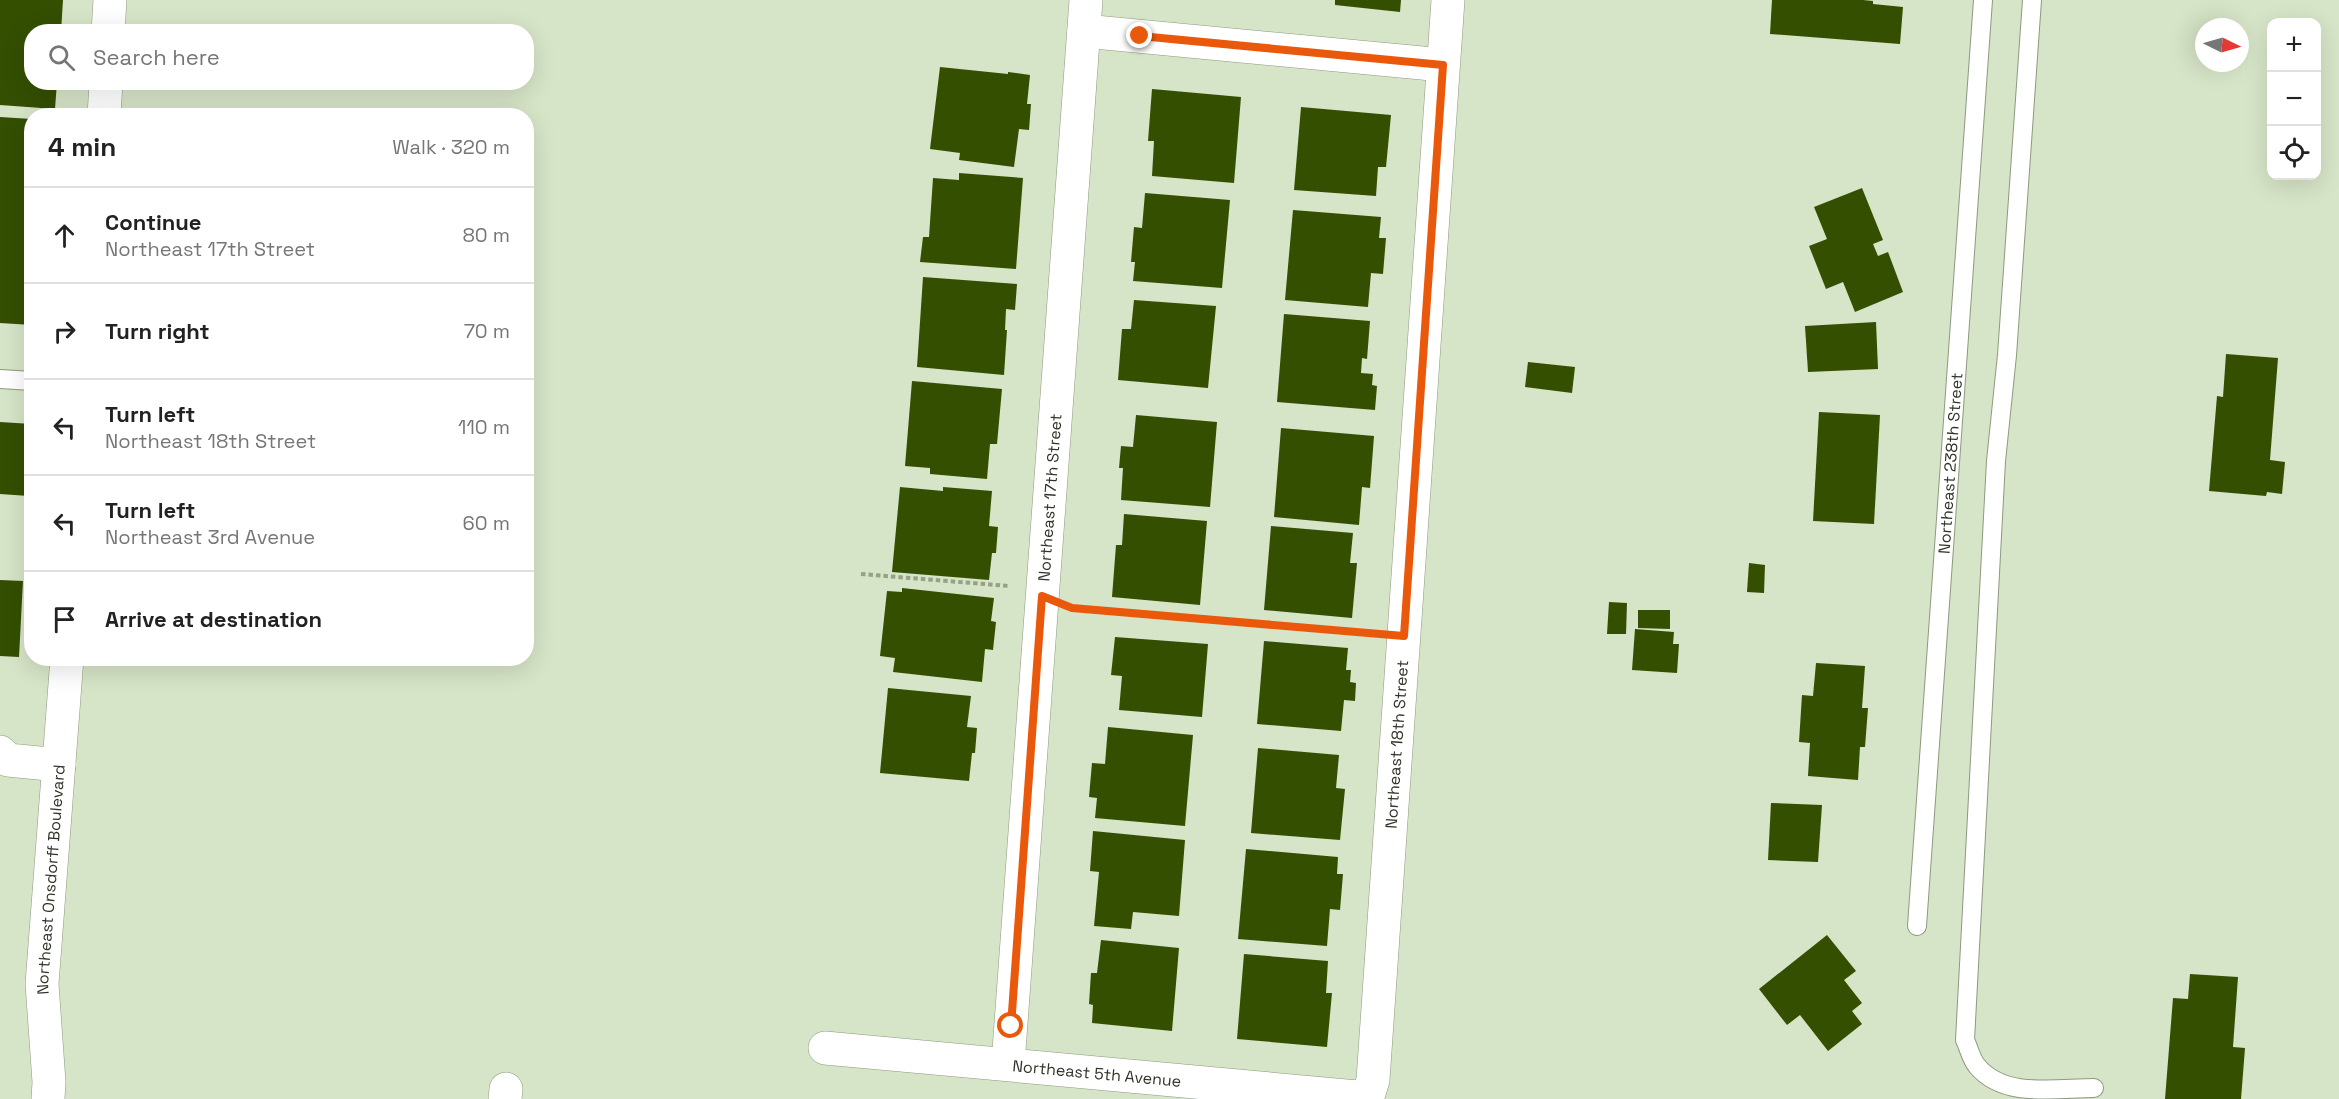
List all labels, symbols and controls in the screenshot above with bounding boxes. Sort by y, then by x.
north arrow [2195,18,2249,72]
map controls [2267,18,2321,180]
button: + [2267,18,2321,72]
route end [1126,22,1152,48]
search box [24,24,534,90]
icon: search [45,41,78,74]
text: Search here [93,43,220,71]
button: − [2267,72,2321,126]
button: locate [2267,126,2321,180]
text: 4 min [48,130,116,164]
text: Walk · 320 m [392,134,510,160]
text: Continue [105,208,201,236]
icon: ahead [48,219,81,252]
text: 80 m [462,222,510,248]
text: Northeast 17th Street [105,236,315,262]
icon: right [48,315,81,348]
text: Turn right [105,317,210,345]
text: 70 m [464,318,510,344]
street label: Northeast 238th Street [1933,372,1967,555]
text: Turn left [105,400,195,428]
icon: left [48,411,81,444]
street label: Northeast 17th Street [1033,413,1066,582]
text: 110 m [458,414,510,440]
text: Northeast 18th Street [105,428,316,454]
text: Turn left [105,496,195,524]
icon: left [48,507,81,540]
text: 60 m [463,510,510,536]
text: Northeast 3rd Avenue [105,524,315,550]
icon: arrive [48,603,81,636]
text: Arrive at destination [105,605,322,633]
street label: Northeast 18th Street [1380,659,1413,829]
street label: Northeast Onsdorff Boulevard [32,764,69,995]
route start [997,1012,1023,1038]
street label: Northeast 5th Avenue [1012,1055,1182,1091]

